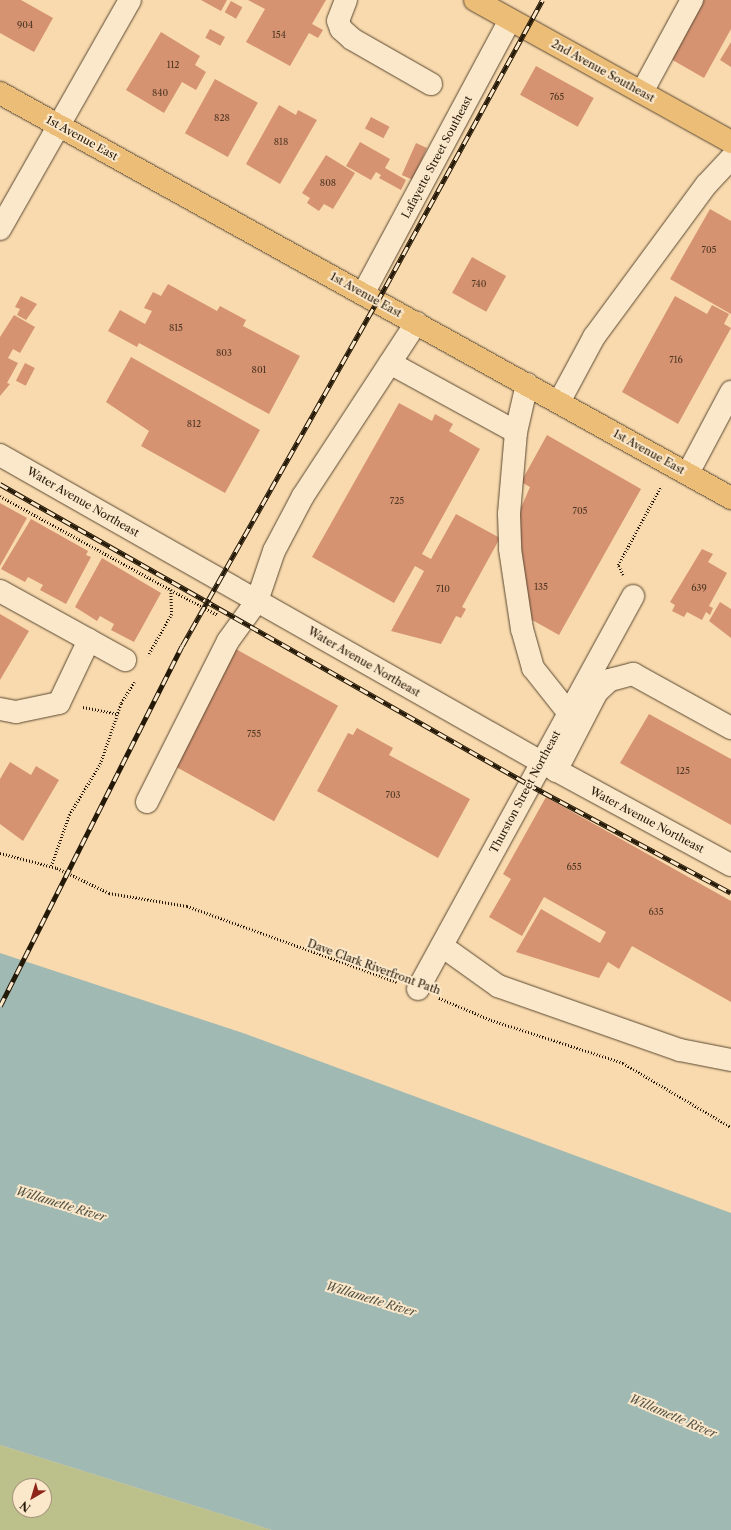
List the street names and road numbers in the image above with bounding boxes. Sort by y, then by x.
street label: 2nd Avenue Southeast [549,37,657,105]
street label: Lafayette Street Southeast [399,93,475,221]
street label: 1st Avenue East [44,113,120,163]
street label: 1st Avenue East [328,270,404,320]
street label: 1st Avenue East [611,427,687,477]
street label: Water Avenue Northeast [24,464,142,540]
street label: Water Avenue Northeast [305,624,423,700]
street label: Thurston Street Northeast [487,728,563,856]
street label: Water Avenue Northeast [587,784,707,856]
street label: Dave Clark Riverfront Path [306,937,442,997]

